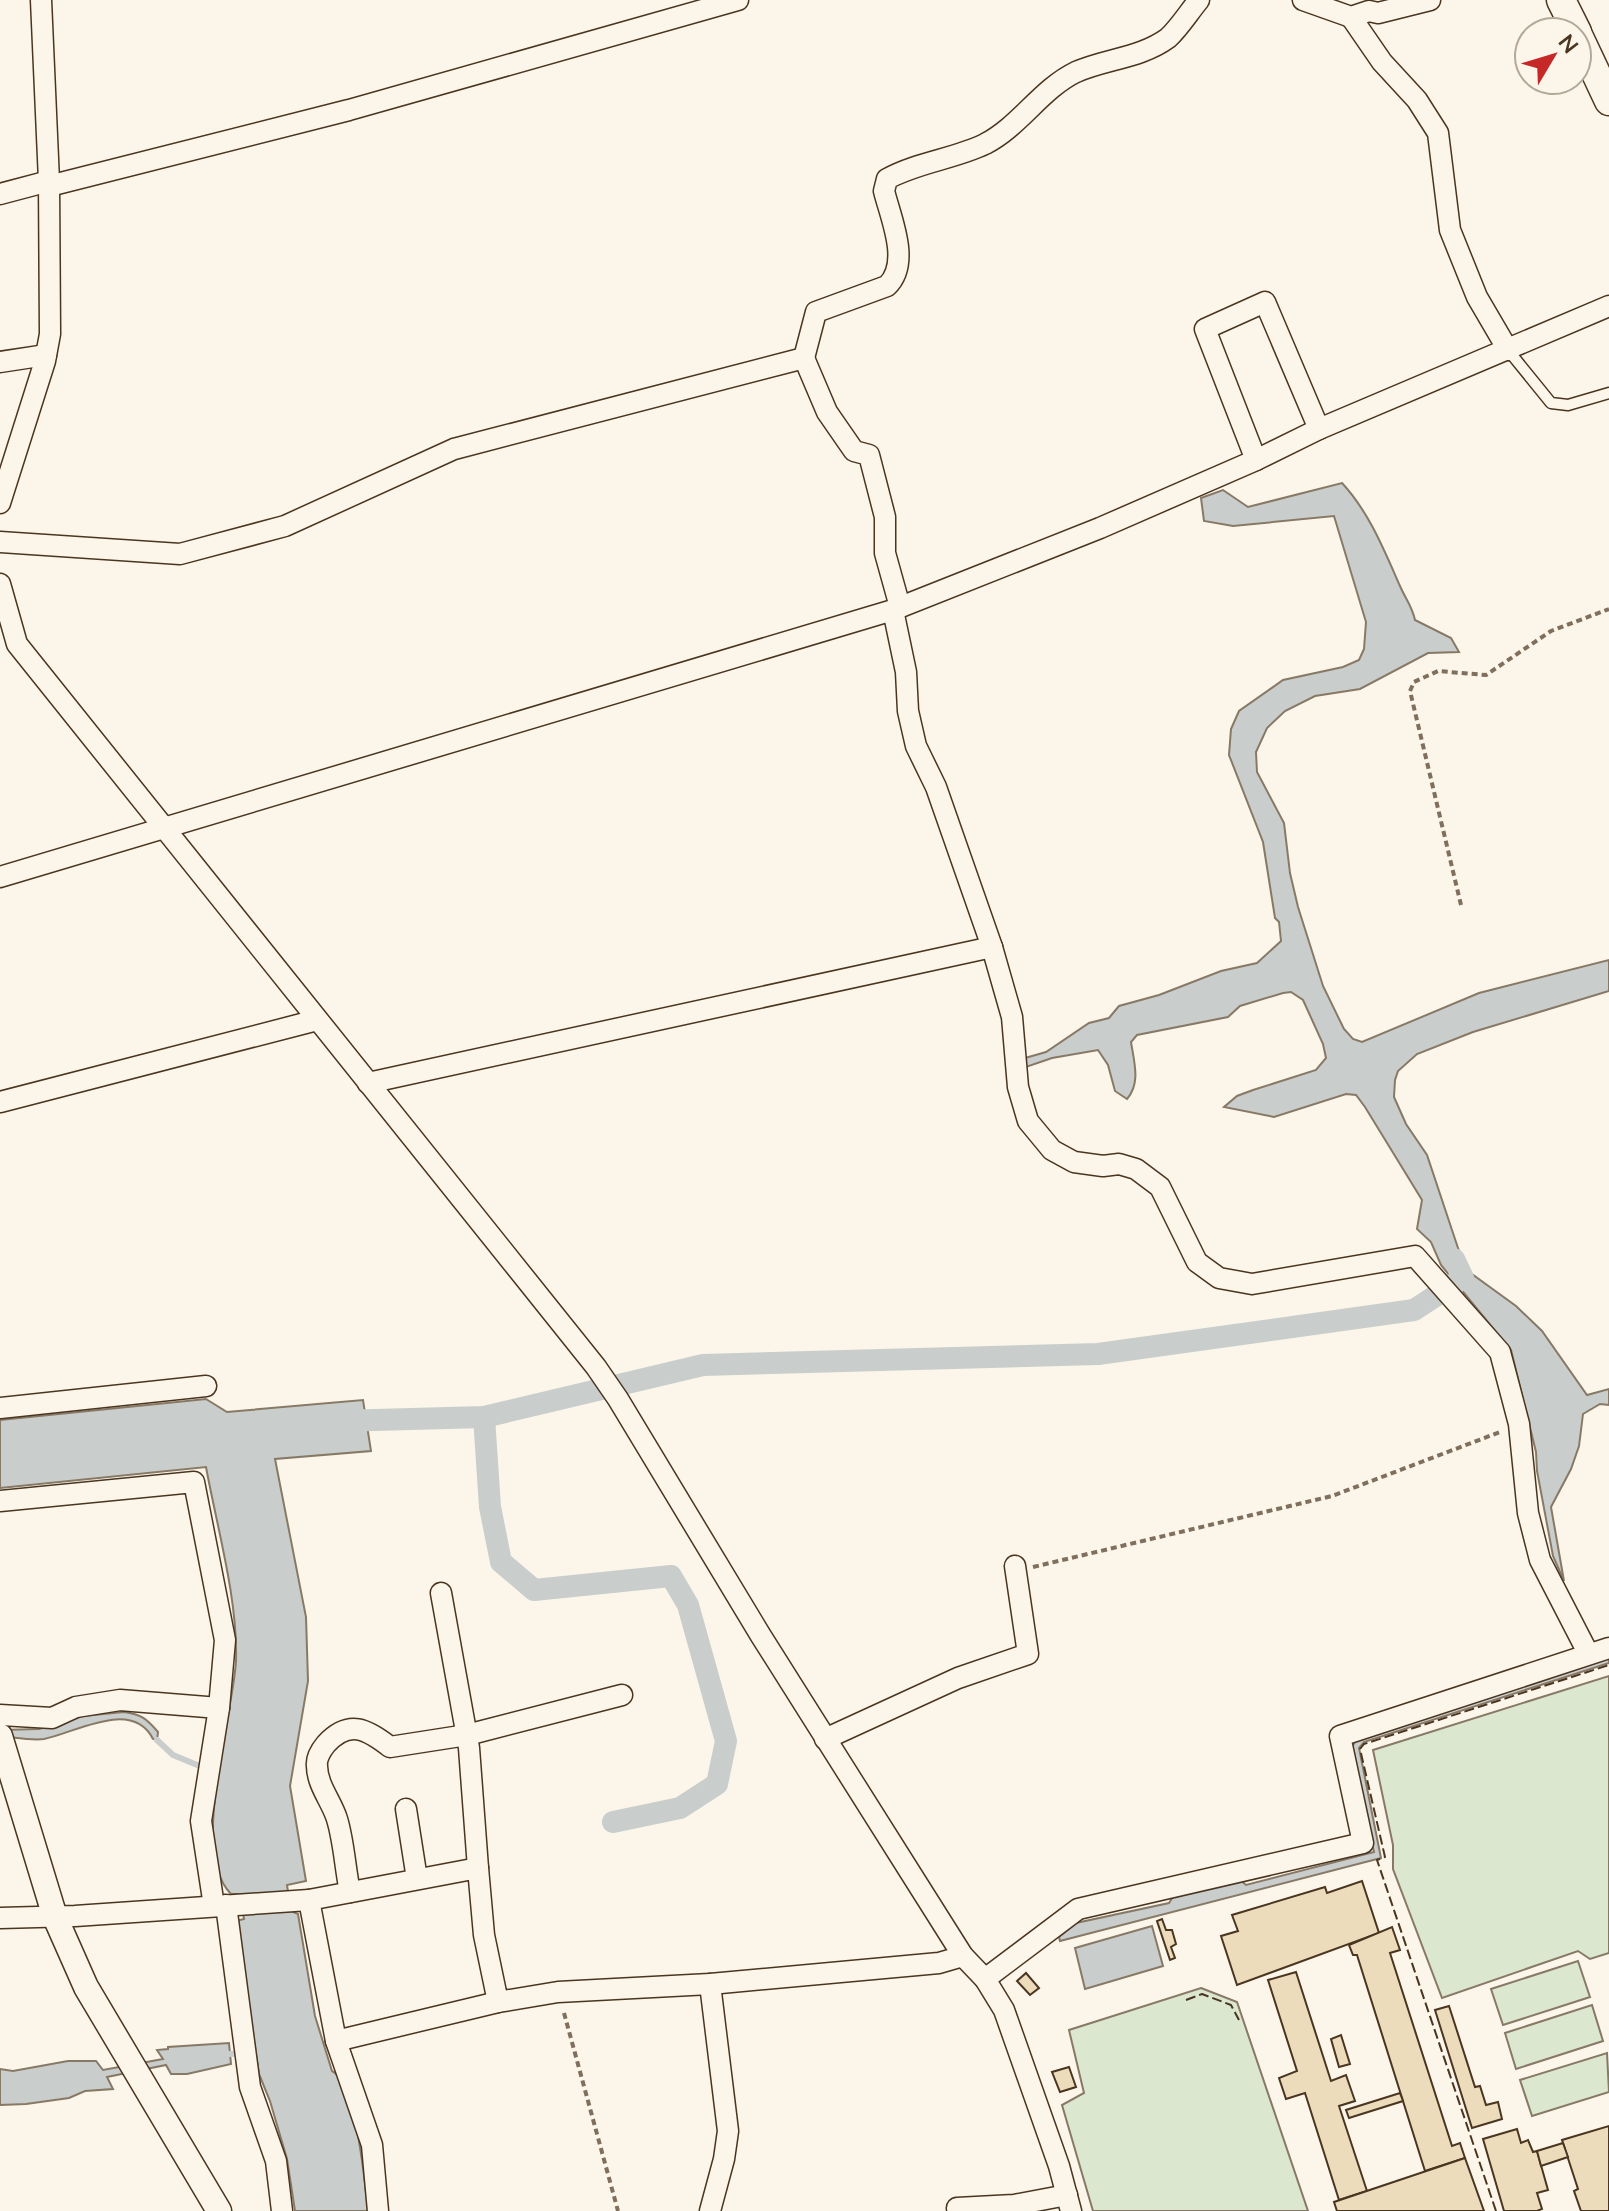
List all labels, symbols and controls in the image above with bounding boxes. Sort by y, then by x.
north arrow [1513,16,1593,96]
text: N [1553,29,1585,59]

